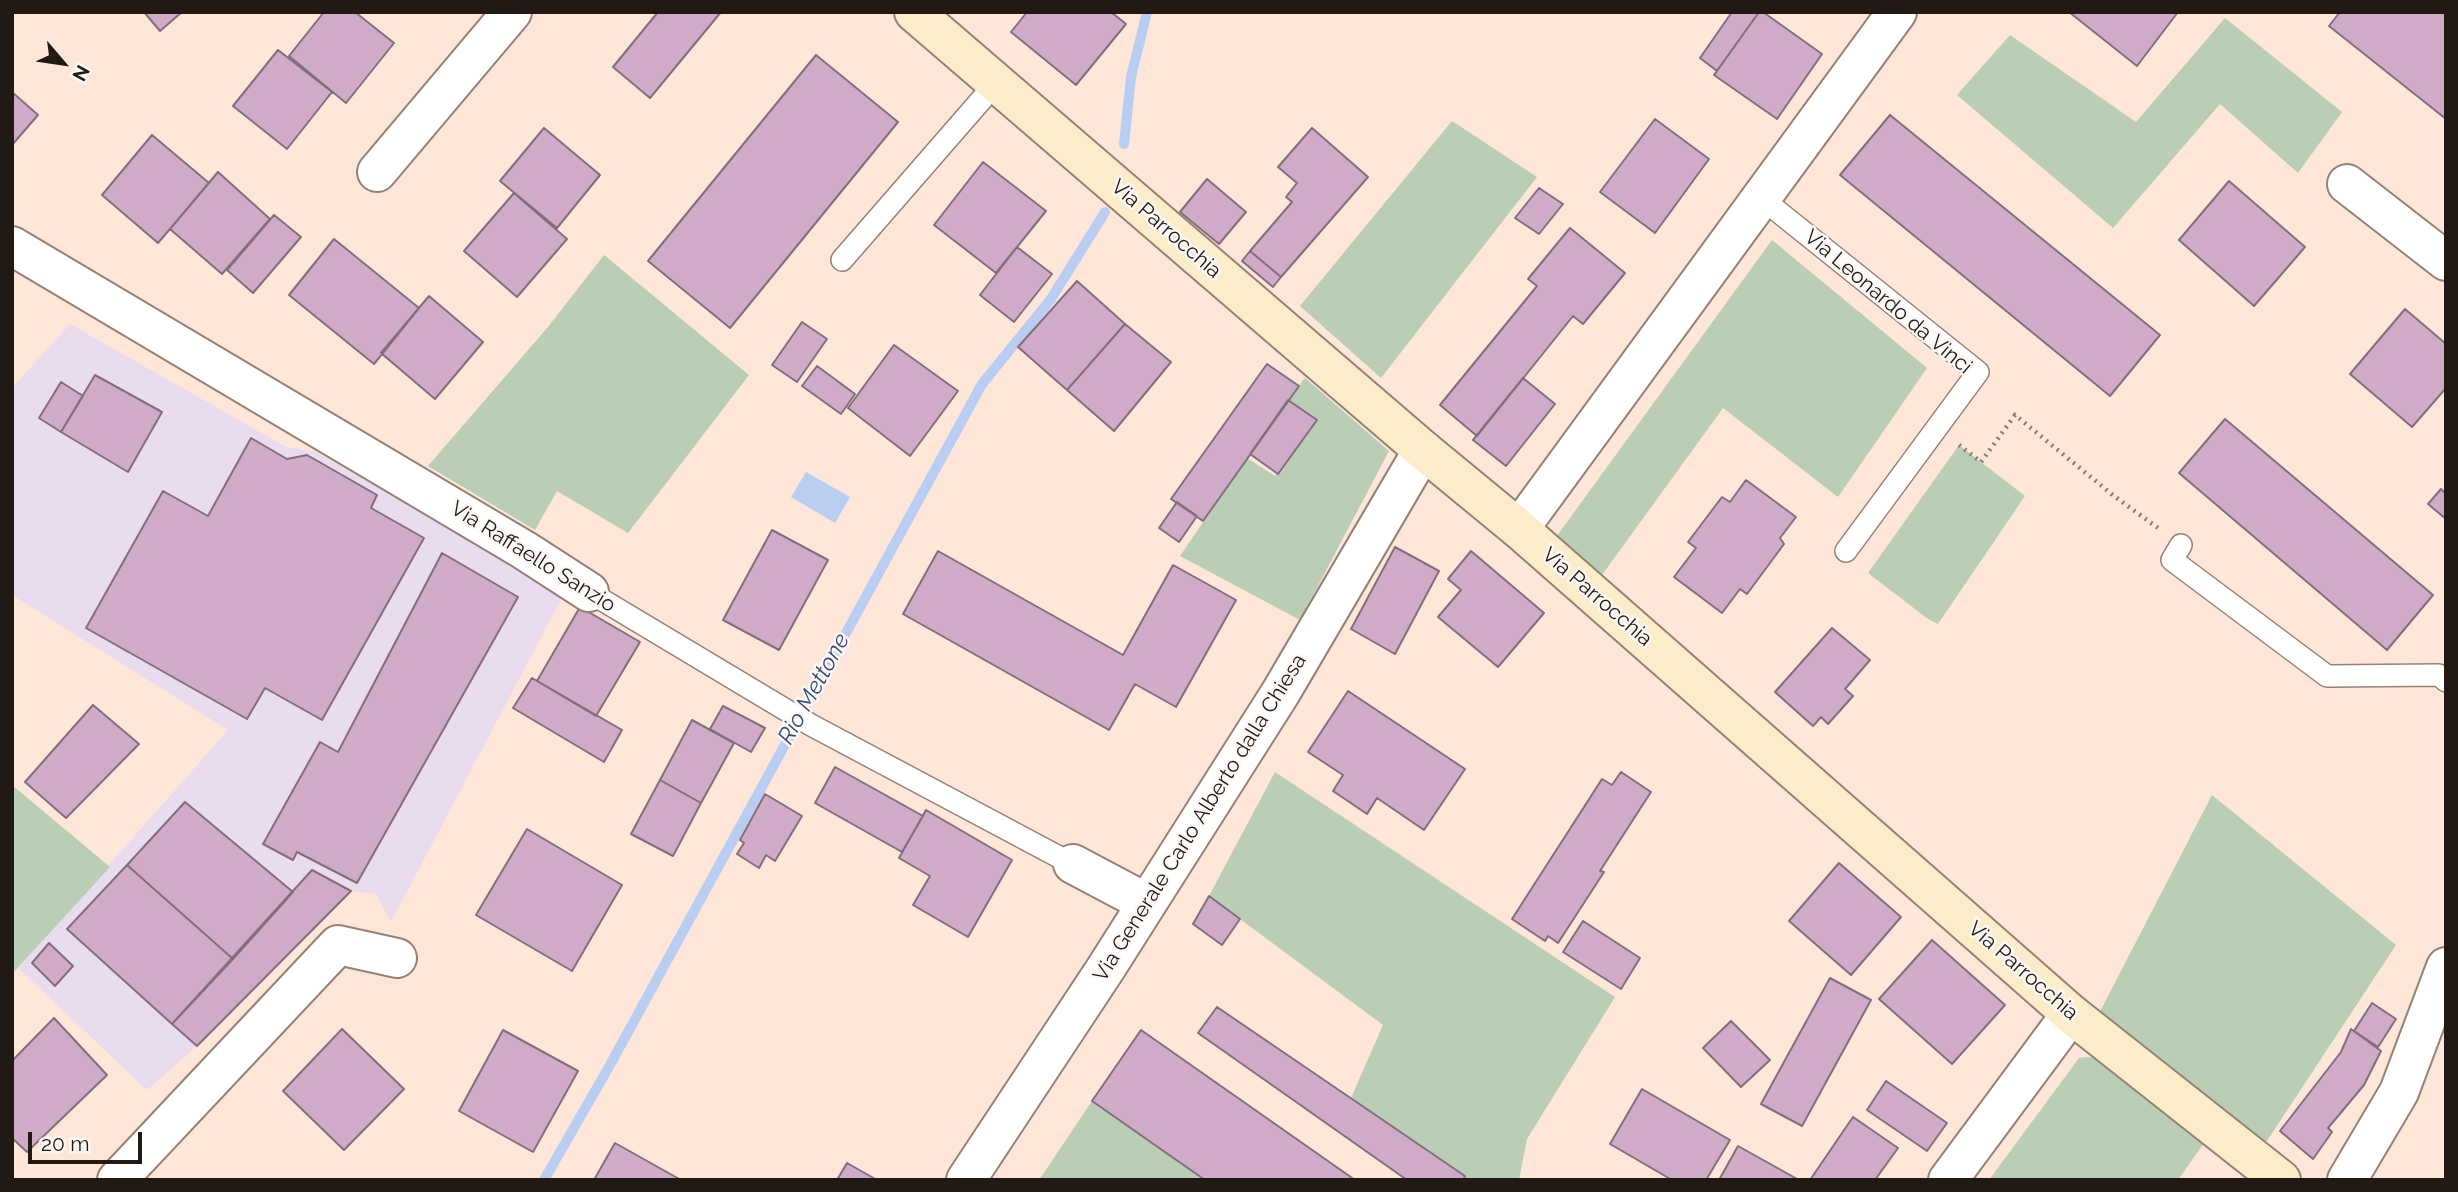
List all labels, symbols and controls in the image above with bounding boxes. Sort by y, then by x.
north arrow [28,28,98,98]
text: N [68,62,95,85]
street label: Via Parrocchia [1106,174,1226,284]
street label: Via Leonardo da Vinci [1799,224,1977,380]
street label: Via Raffaello Sanzio [446,496,620,618]
street label: Via Parrocchia [1537,542,1657,652]
water label: Rio Mettone [772,629,856,749]
street label: Via Generale Carlo Alberto dalla Chiesa [1088,649,1312,987]
street label: Via Parrocchia [1963,916,2083,1026]
scale bar [32,1118,145,1162]
text: 20 m [41,1131,89,1156]

